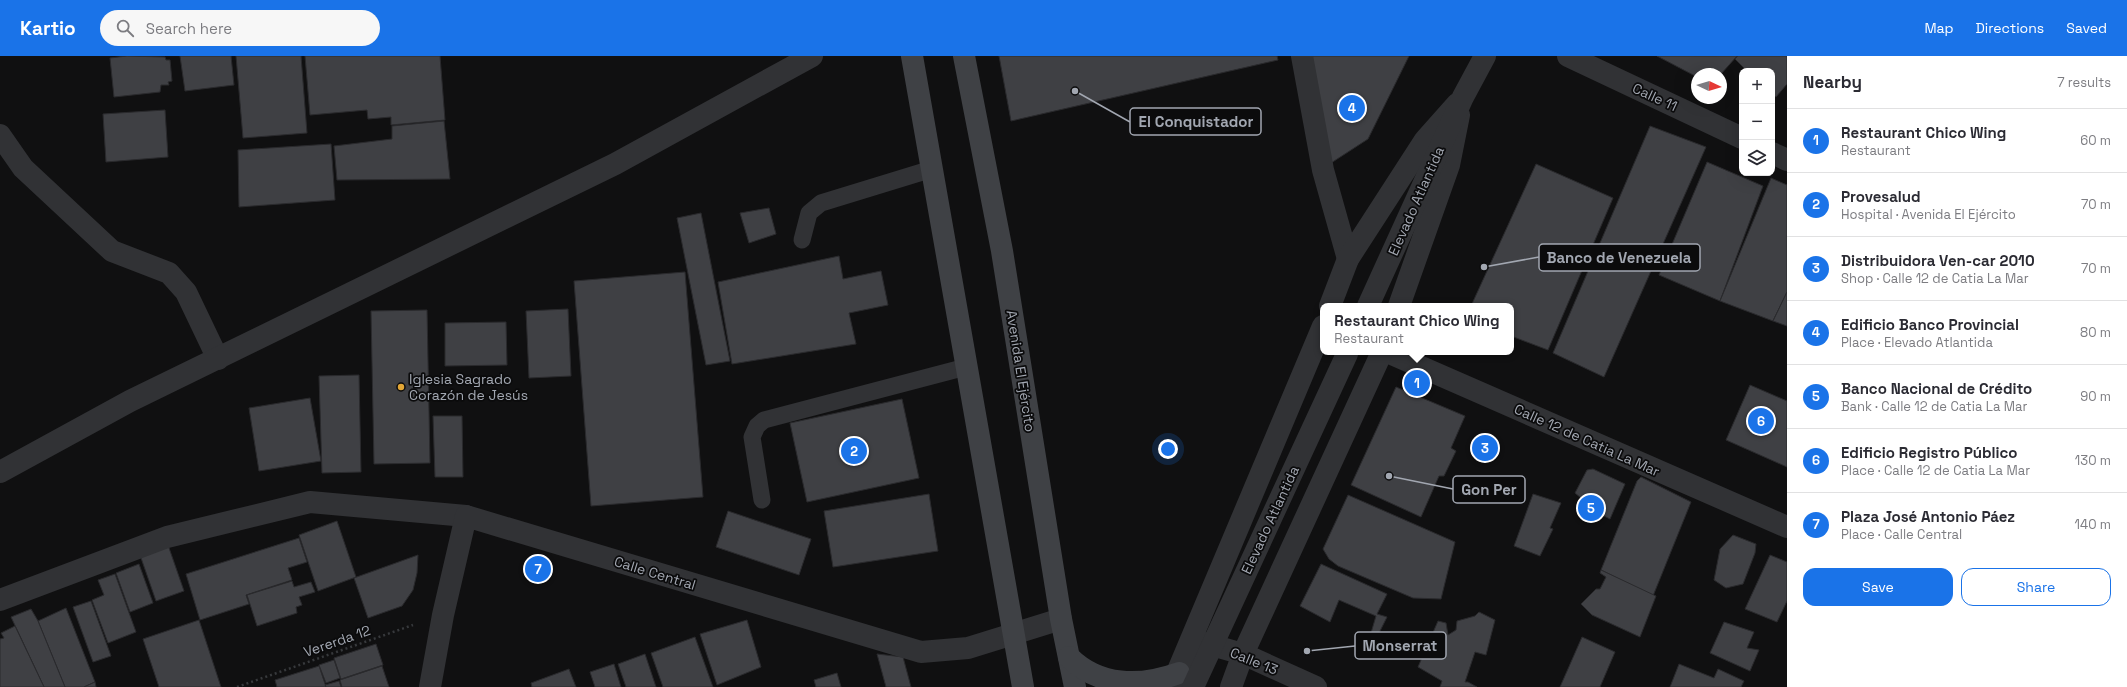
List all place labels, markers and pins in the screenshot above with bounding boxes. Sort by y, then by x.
pin: 4 [1339,93,1365,123]
callout: El Conquistador [1130,108,1261,135]
callout: Banco de Venezuela [1539,244,1700,271]
pin: 1 [1404,368,1430,398]
place label: Iglesia Sagrado Corazón de Jesús [409,370,528,404]
marker: Iglesia Sagrado Corazón de Jesús [396,382,406,392]
pin: 6 [1748,406,1774,436]
pin: 3 [1472,433,1498,463]
pin: 2 [841,436,867,466]
callout: Gon Per [1453,476,1525,503]
pin: 5 [1578,493,1604,523]
pin: 7 [525,554,551,584]
callout: Monserrat [1355,632,1446,659]

